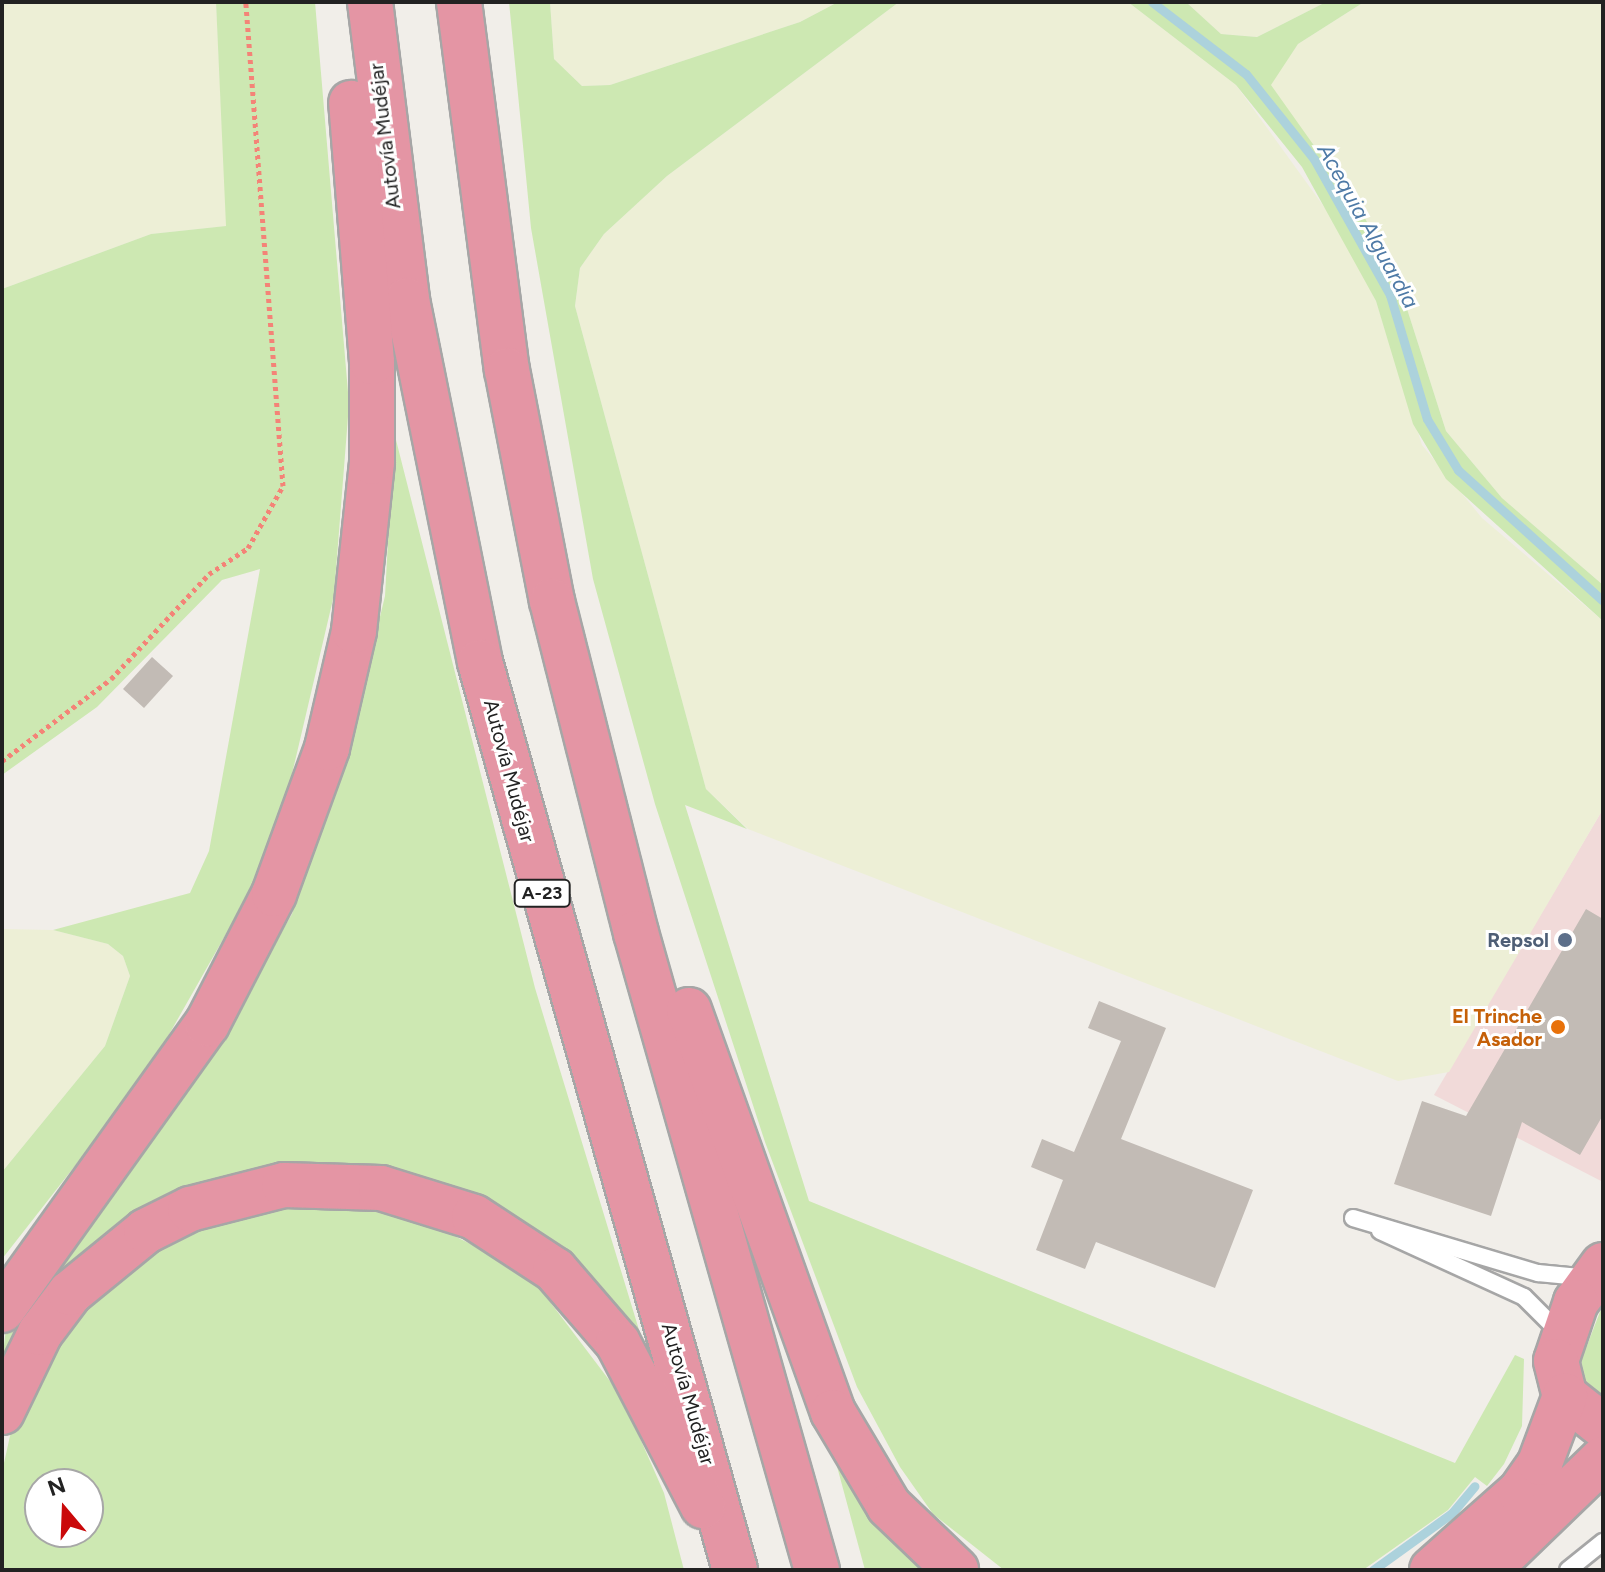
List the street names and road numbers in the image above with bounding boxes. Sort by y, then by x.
street label: Autovía Mudéjar [364,62,406,210]
street label: Autovía Mudéjar [478,697,540,845]
road number: A-23 [512,879,572,907]
street label: Autovía Mudéjar [656,1320,720,1468]

